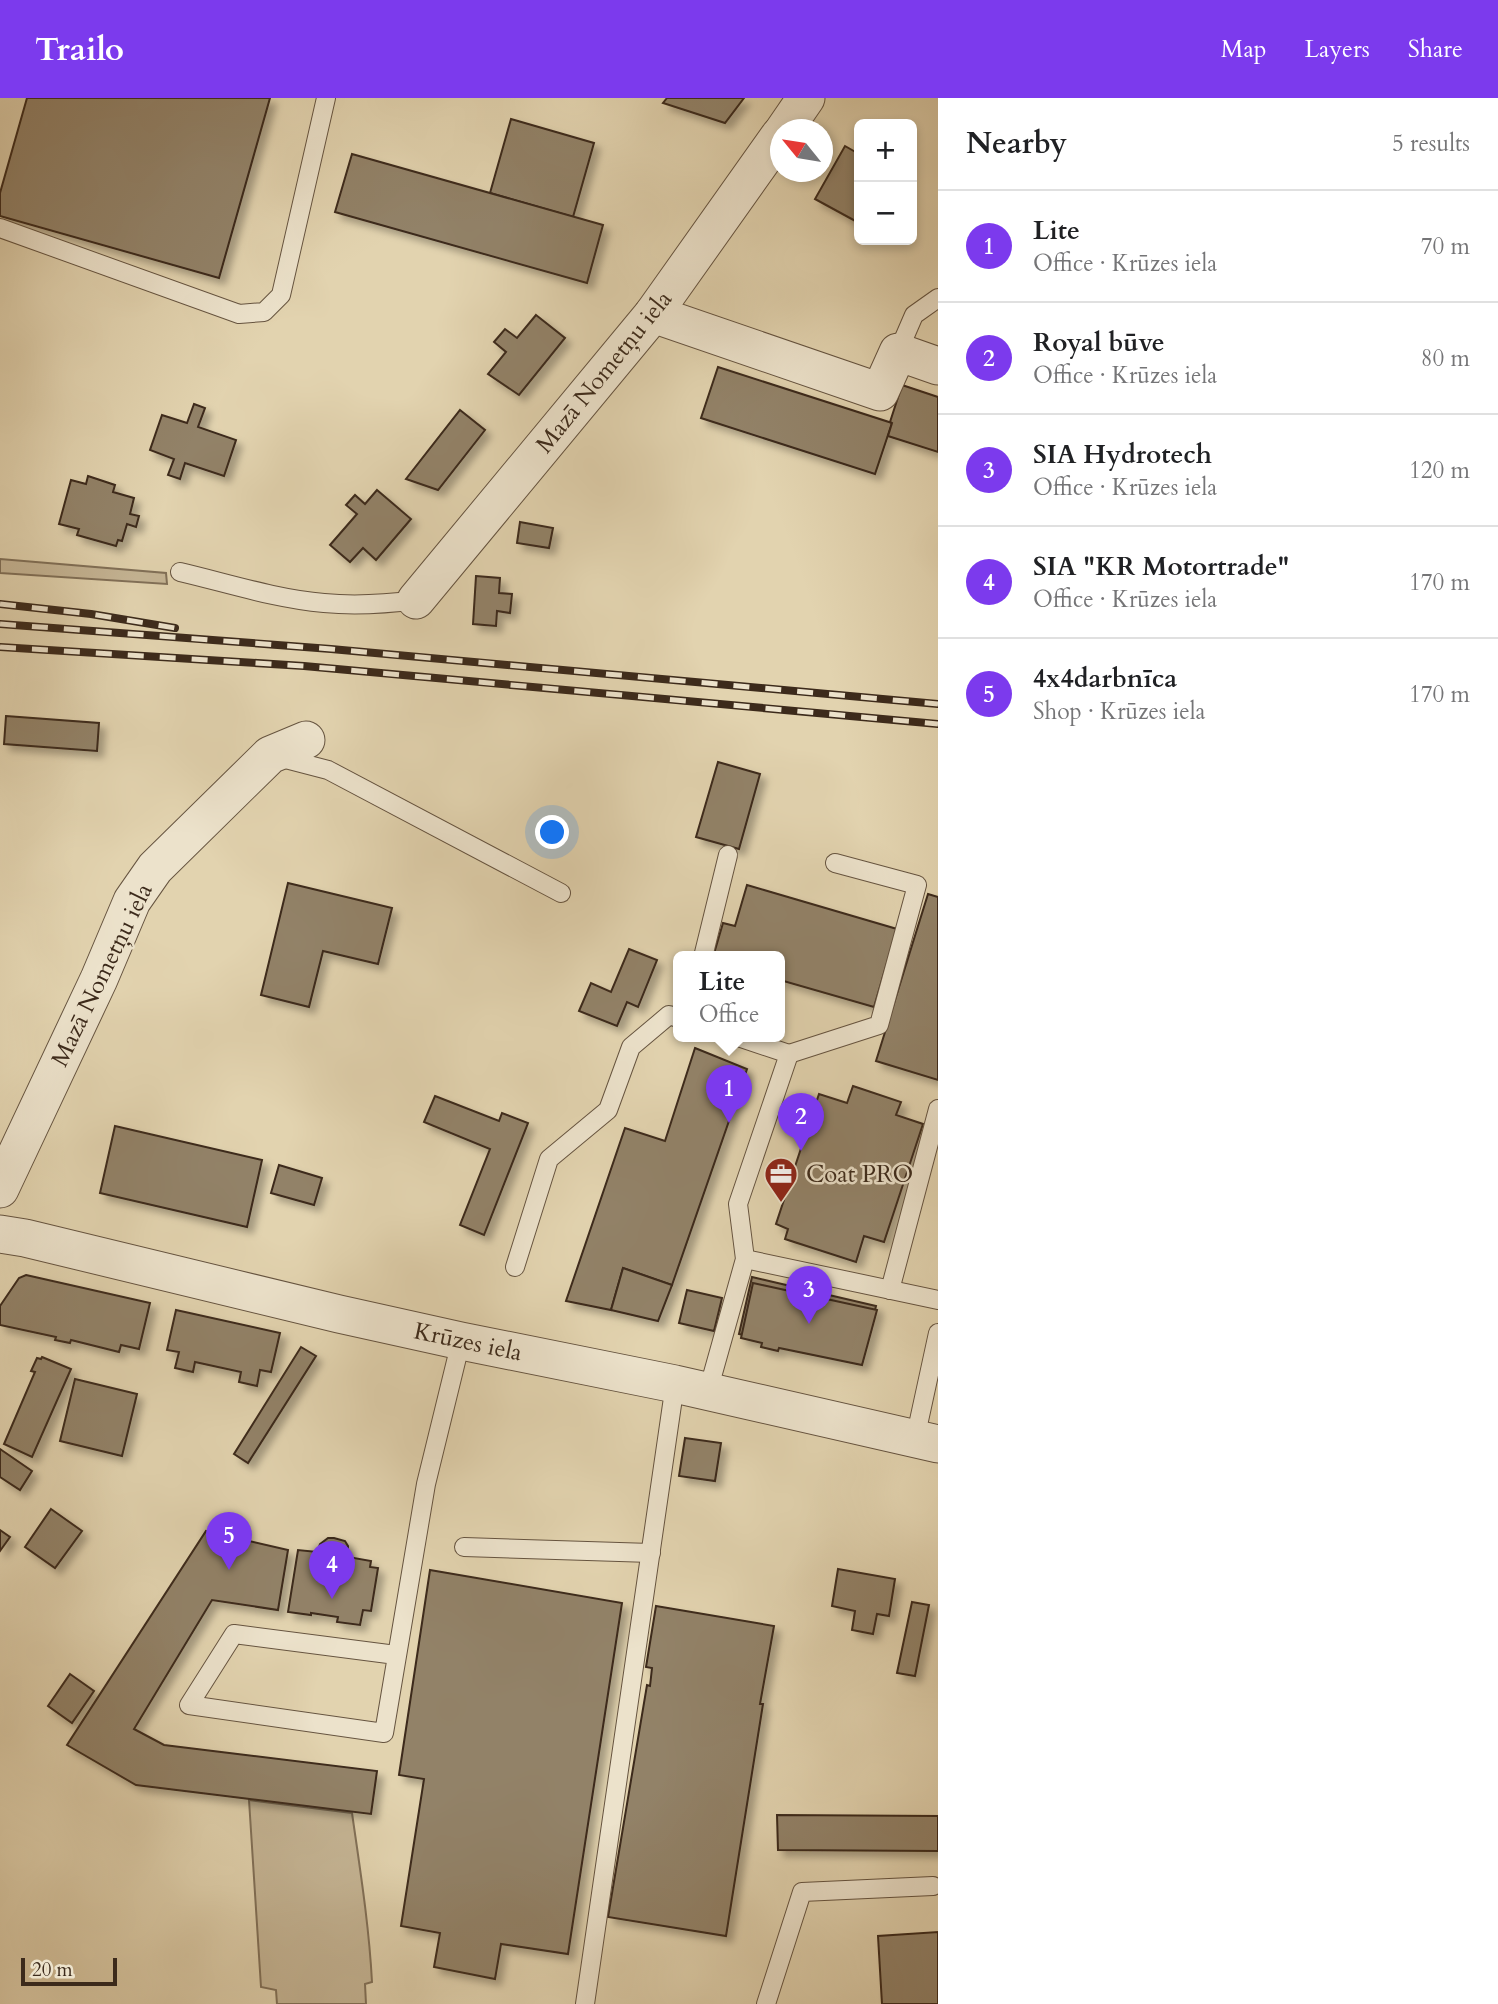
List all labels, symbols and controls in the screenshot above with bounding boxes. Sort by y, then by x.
text: Trailo [35,27,124,72]
text: Map [1221,33,1267,66]
text: Layers [1305,33,1370,66]
text: Share [1408,33,1463,66]
north arrow [770,119,833,182]
map controls [854,119,917,245]
button: + [854,119,917,182]
text: Nearby [966,123,1067,164]
text: 5 results [1392,128,1470,159]
button: − [854,182,917,245]
text: Lite [1033,213,1080,248]
text: 1 [983,231,995,262]
text: 70 m [1421,231,1470,262]
text: Office · Krūzes iela [1033,248,1217,279]
street label: Mazā Nometņu iela [528,283,680,460]
text: Royal būve [1033,325,1165,360]
text: 2 [983,343,995,374]
text: 80 m [1421,343,1470,374]
text: Office · Krūzes iela [1033,360,1217,391]
text: SIA Hydrotech [1033,437,1212,472]
text: 3 [983,455,995,486]
text: 120 m [1409,455,1470,486]
text: Office · Krūzes iela [1033,472,1217,503]
text: SIA "KR Motortrade" [1033,549,1289,584]
text: 4 [983,567,995,598]
text: 170 m [1409,567,1470,598]
text: Office · Krūzes iela [1033,584,1217,615]
text: 4x4darbnīca [1033,661,1177,696]
text: 5 [983,679,995,710]
text: 170 m [1409,679,1470,710]
text: Shop · Krūzes iela [1033,696,1205,727]
your location [535,815,569,849]
street label: Mazā Nometņu iela [43,877,161,1072]
popup [673,951,785,1042]
text: Lite [699,964,745,999]
text: Office [699,999,759,1030]
pin: 1 [706,1065,752,1123]
pin: 2 [778,1093,824,1151]
office icon: Coat PRO [762,1155,800,1204]
place label: Coat PRO [806,1158,913,1191]
pin: 3 [786,1266,832,1324]
street label: Krūzes iela [411,1314,526,1370]
pin: 5 [206,1512,252,1570]
pin: 4 [309,1541,355,1599]
scale bar [21,1955,117,1987]
text: 20 m [32,1957,73,1983]

